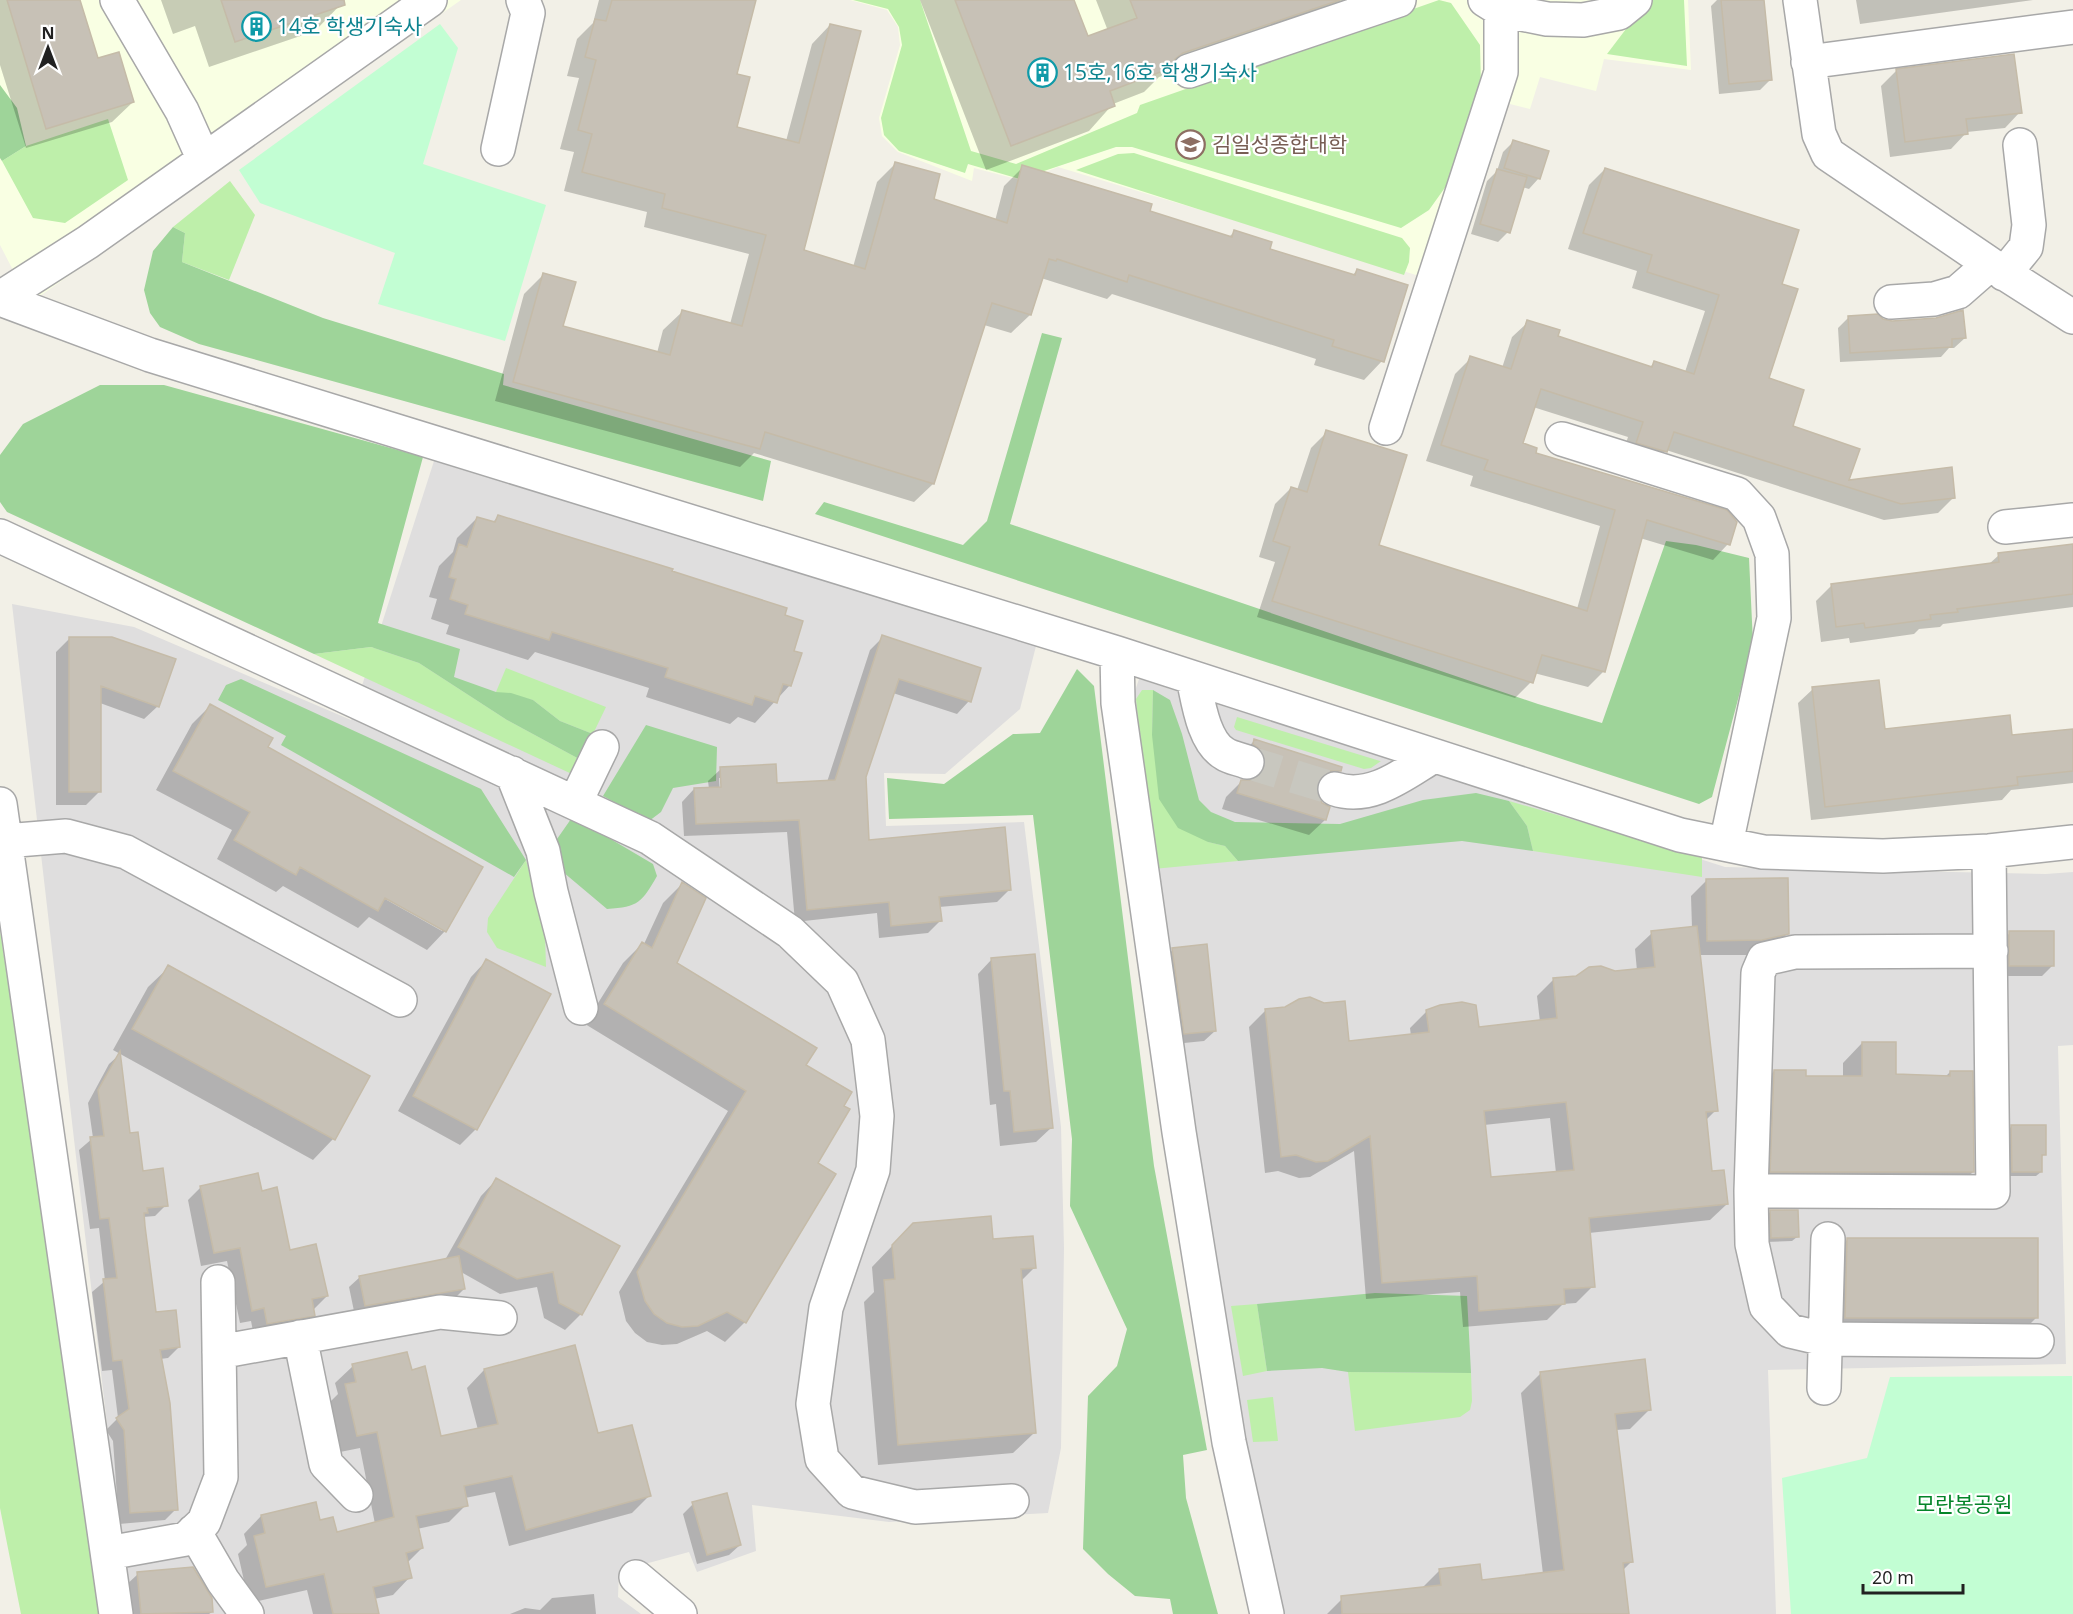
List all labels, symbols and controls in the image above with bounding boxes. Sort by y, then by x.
building icon: 14호 학생기숙사 [240,10,272,42]
place label: 14호 학생기숙사 [277,12,422,40]
north arrow [18,18,78,78]
text: N [41,22,55,44]
building icon: 15호,16호 학생기숙사 [1026,56,1058,88]
place label: 15호,16호 학생기숙사 [1063,58,1257,86]
school or university icon: 김일성종합대학 [1175,128,1207,160]
place label: 김일성종합대학 [1212,130,1347,158]
park label: 모란봉공원 [1916,1490,2012,1518]
scale bar [1863,1557,1964,1595]
text: 20 m [1872,1565,1914,1589]

